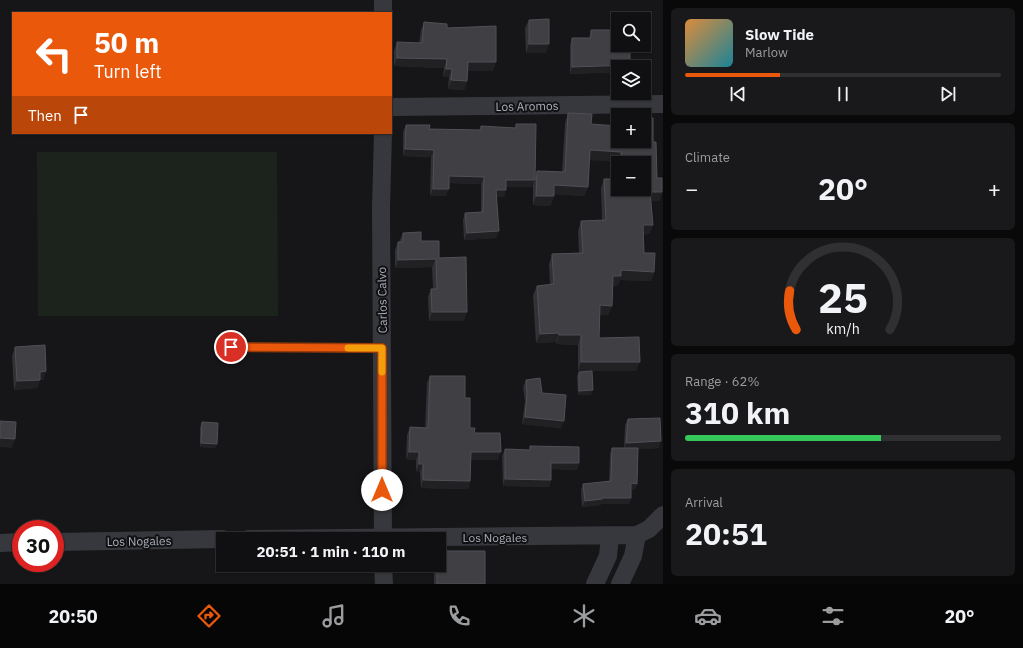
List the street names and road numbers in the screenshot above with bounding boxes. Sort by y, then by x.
street label: Los Aromos [495,98,559,114]
street label: Carlos Calvo [374,266,390,333]
street label: Los Nogales [463,530,528,545]
street label: Los Nogales [106,533,172,549]

